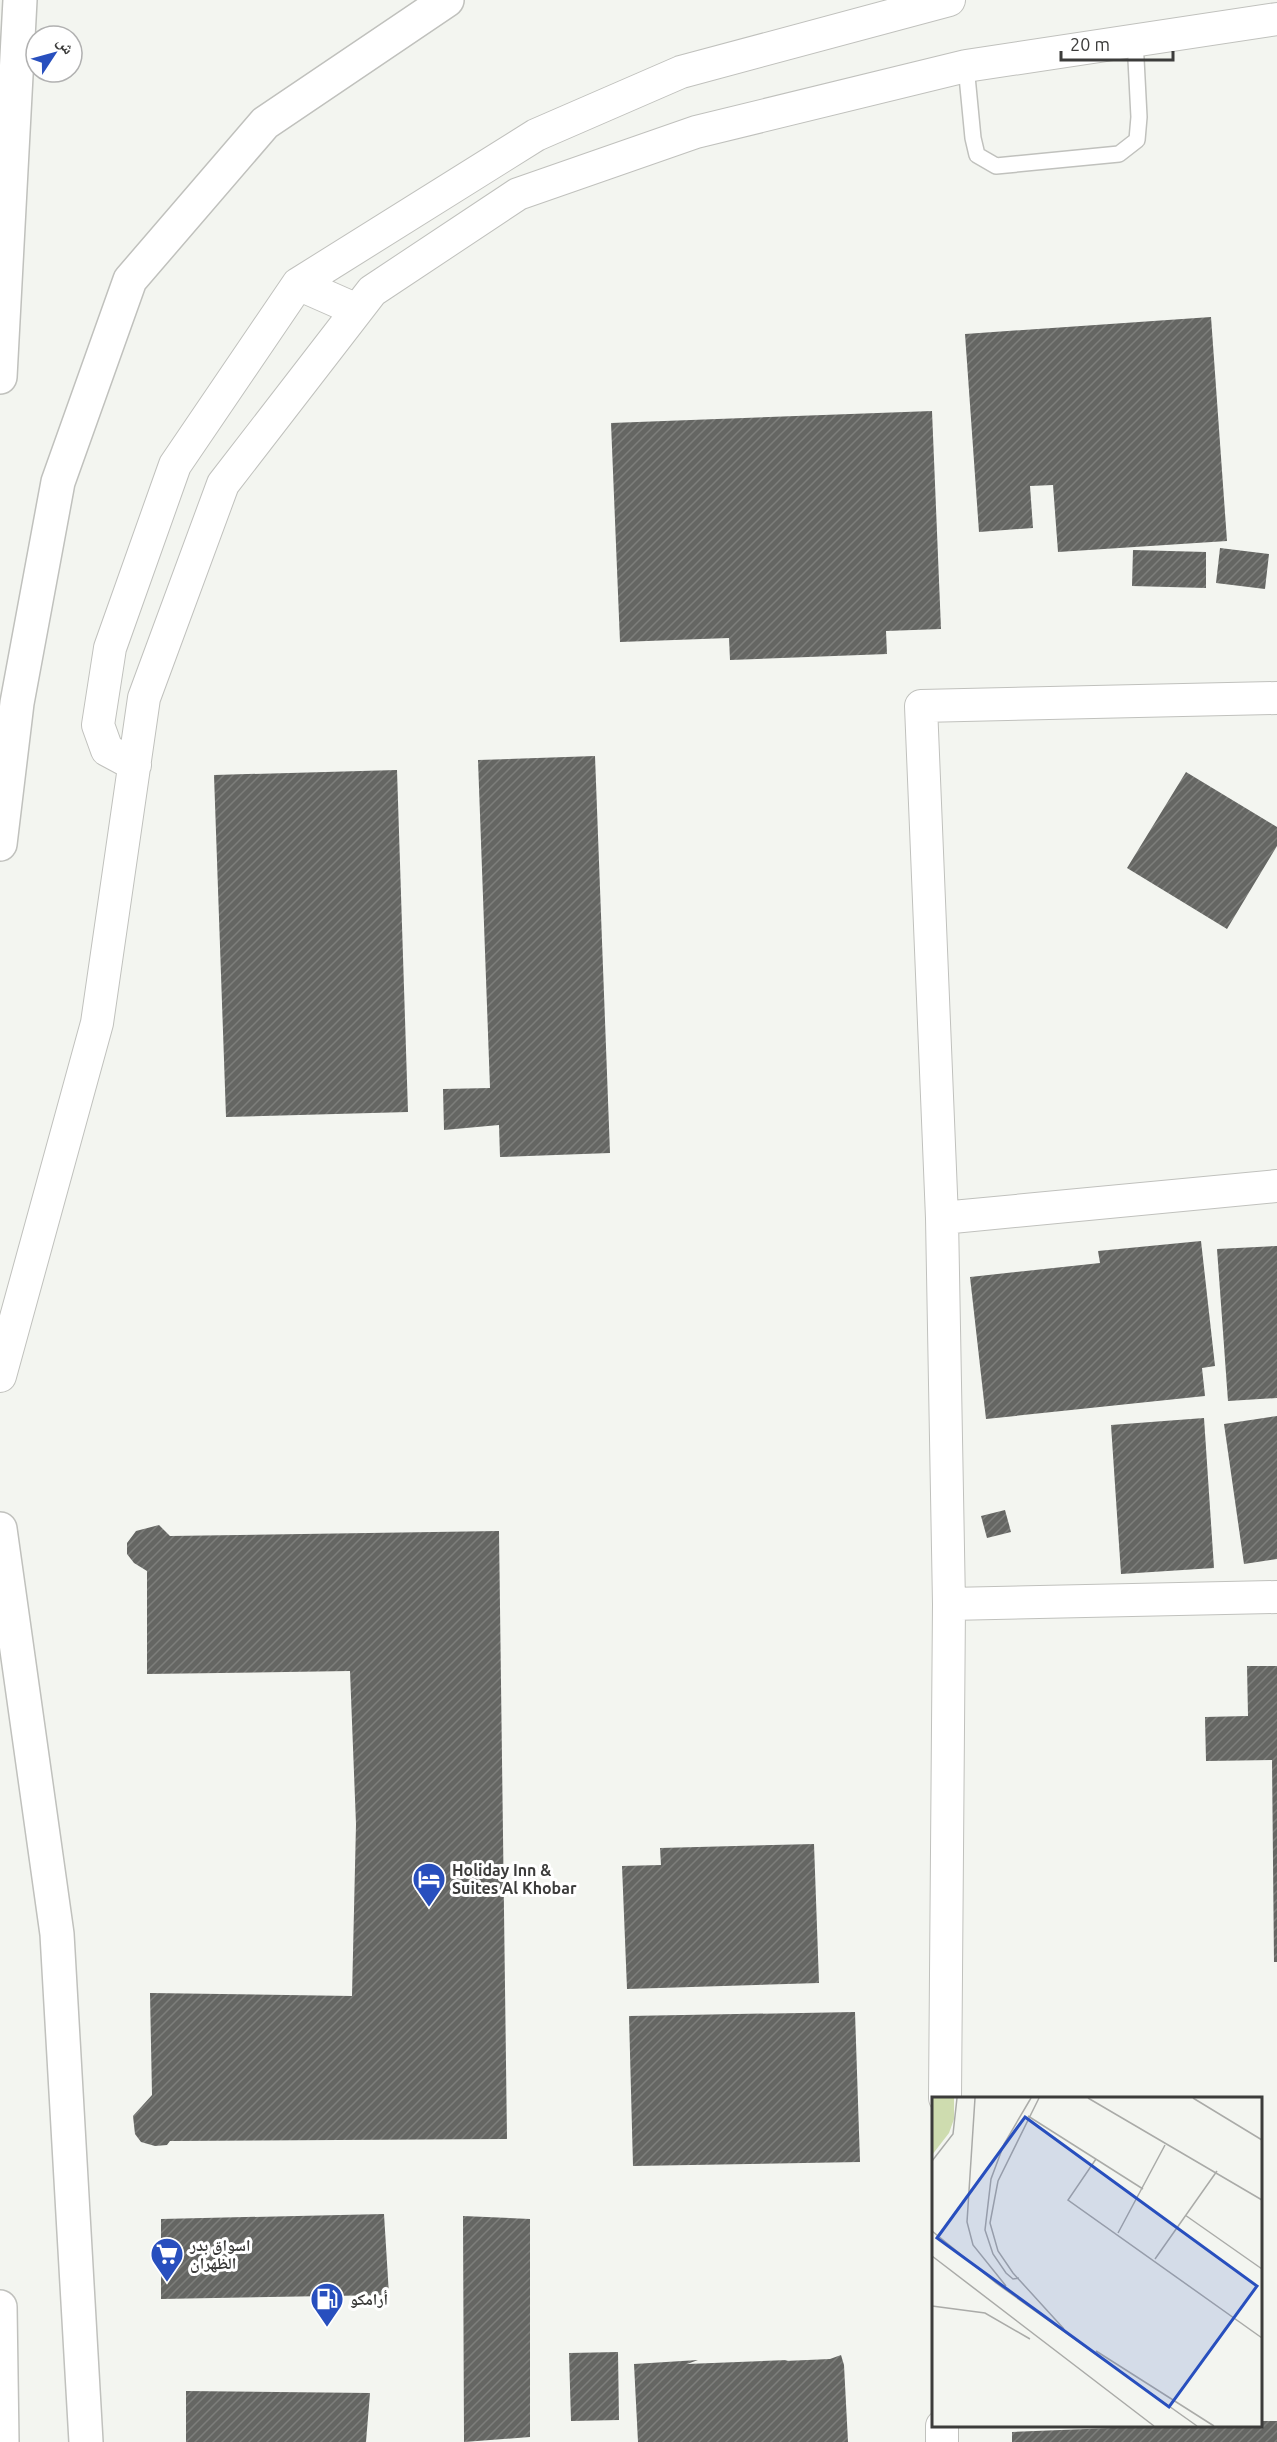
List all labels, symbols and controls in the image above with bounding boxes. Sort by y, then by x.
north arrow [24,24,84,84]
scale bar [1061,24,1174,62]
text: ش [53,33,78,58]
text: 20 m [1070,34,1110,54]
hotel icon: Holiday Inn & Suites Al Khobar [411,1861,447,1908]
place label: Holiday Inn & Suites Al Khobar [452,1861,577,1897]
inset map [932,2097,1262,2427]
supermarket icon: اسواق بدر الظهران [149,2236,185,2283]
place label: اسواق بدر الظهران [189,2236,251,2273]
fuel station icon: أرامكو [309,2281,345,2328]
place label: أرامكو [350,2290,388,2308]

